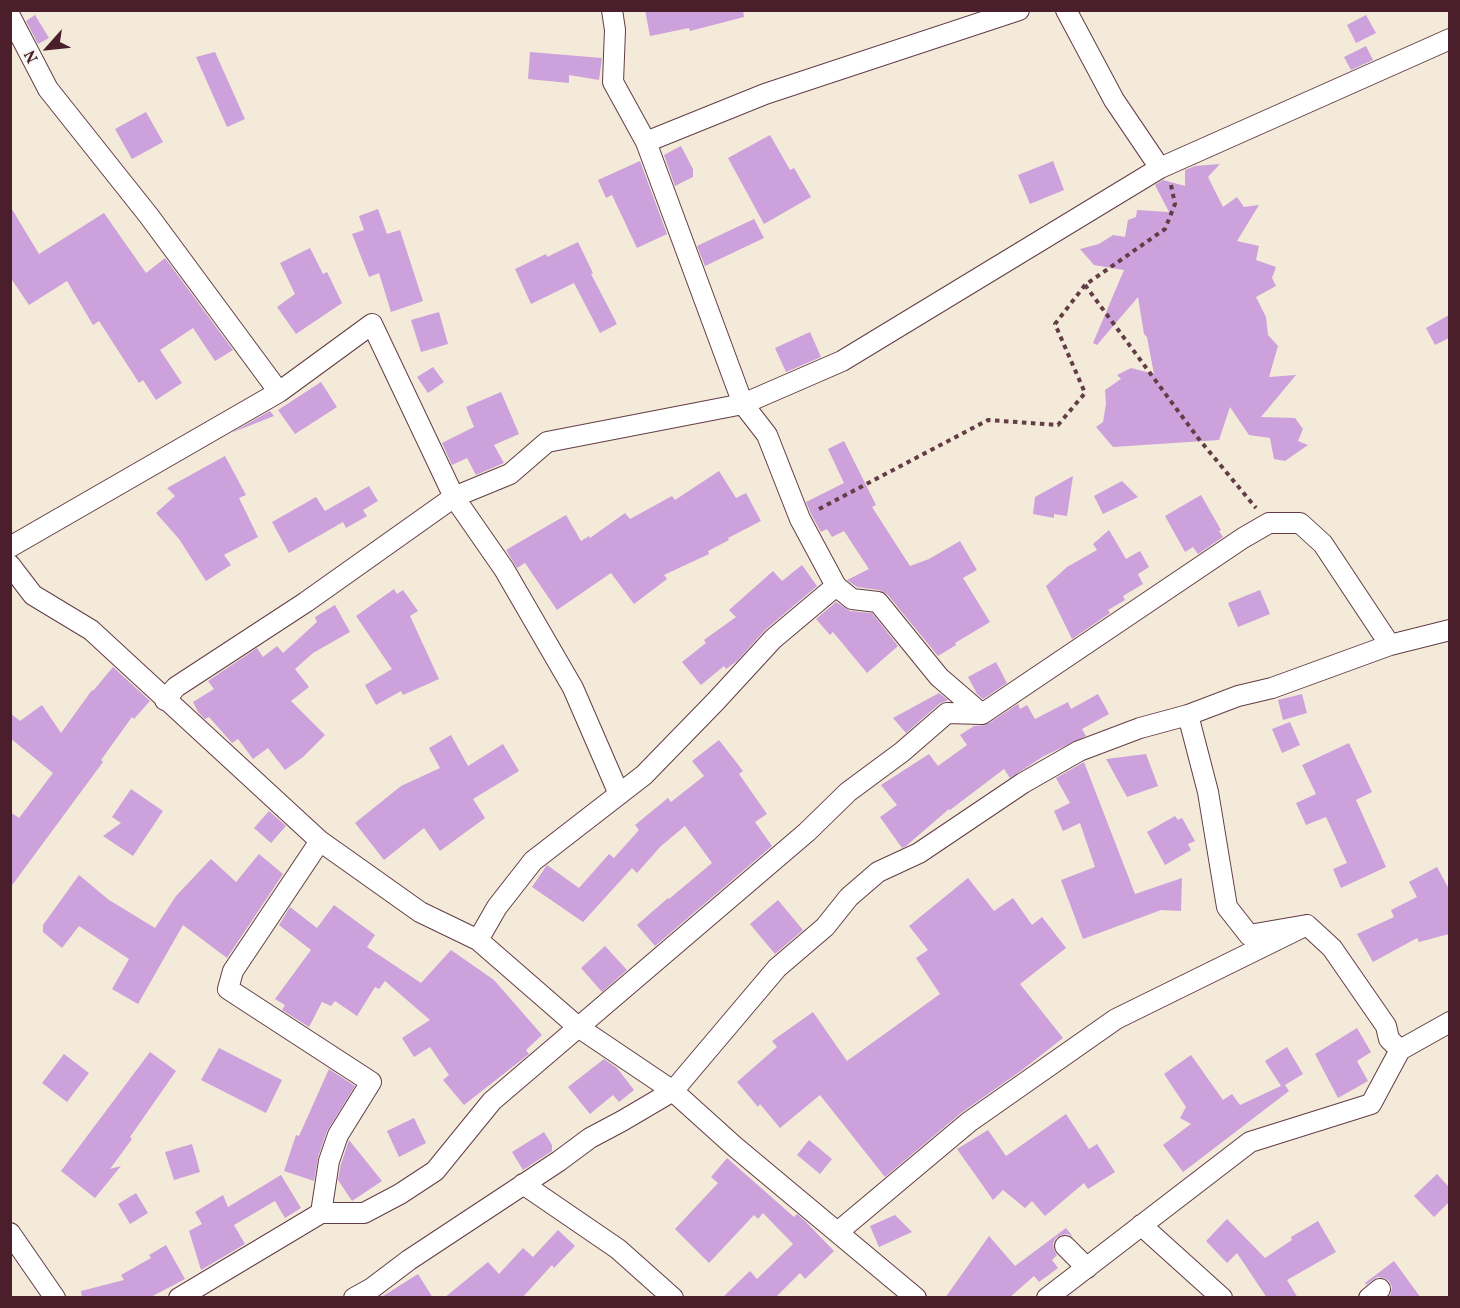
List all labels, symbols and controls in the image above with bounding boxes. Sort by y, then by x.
north arrow [18,18,78,78]
text: N [20,46,44,66]

